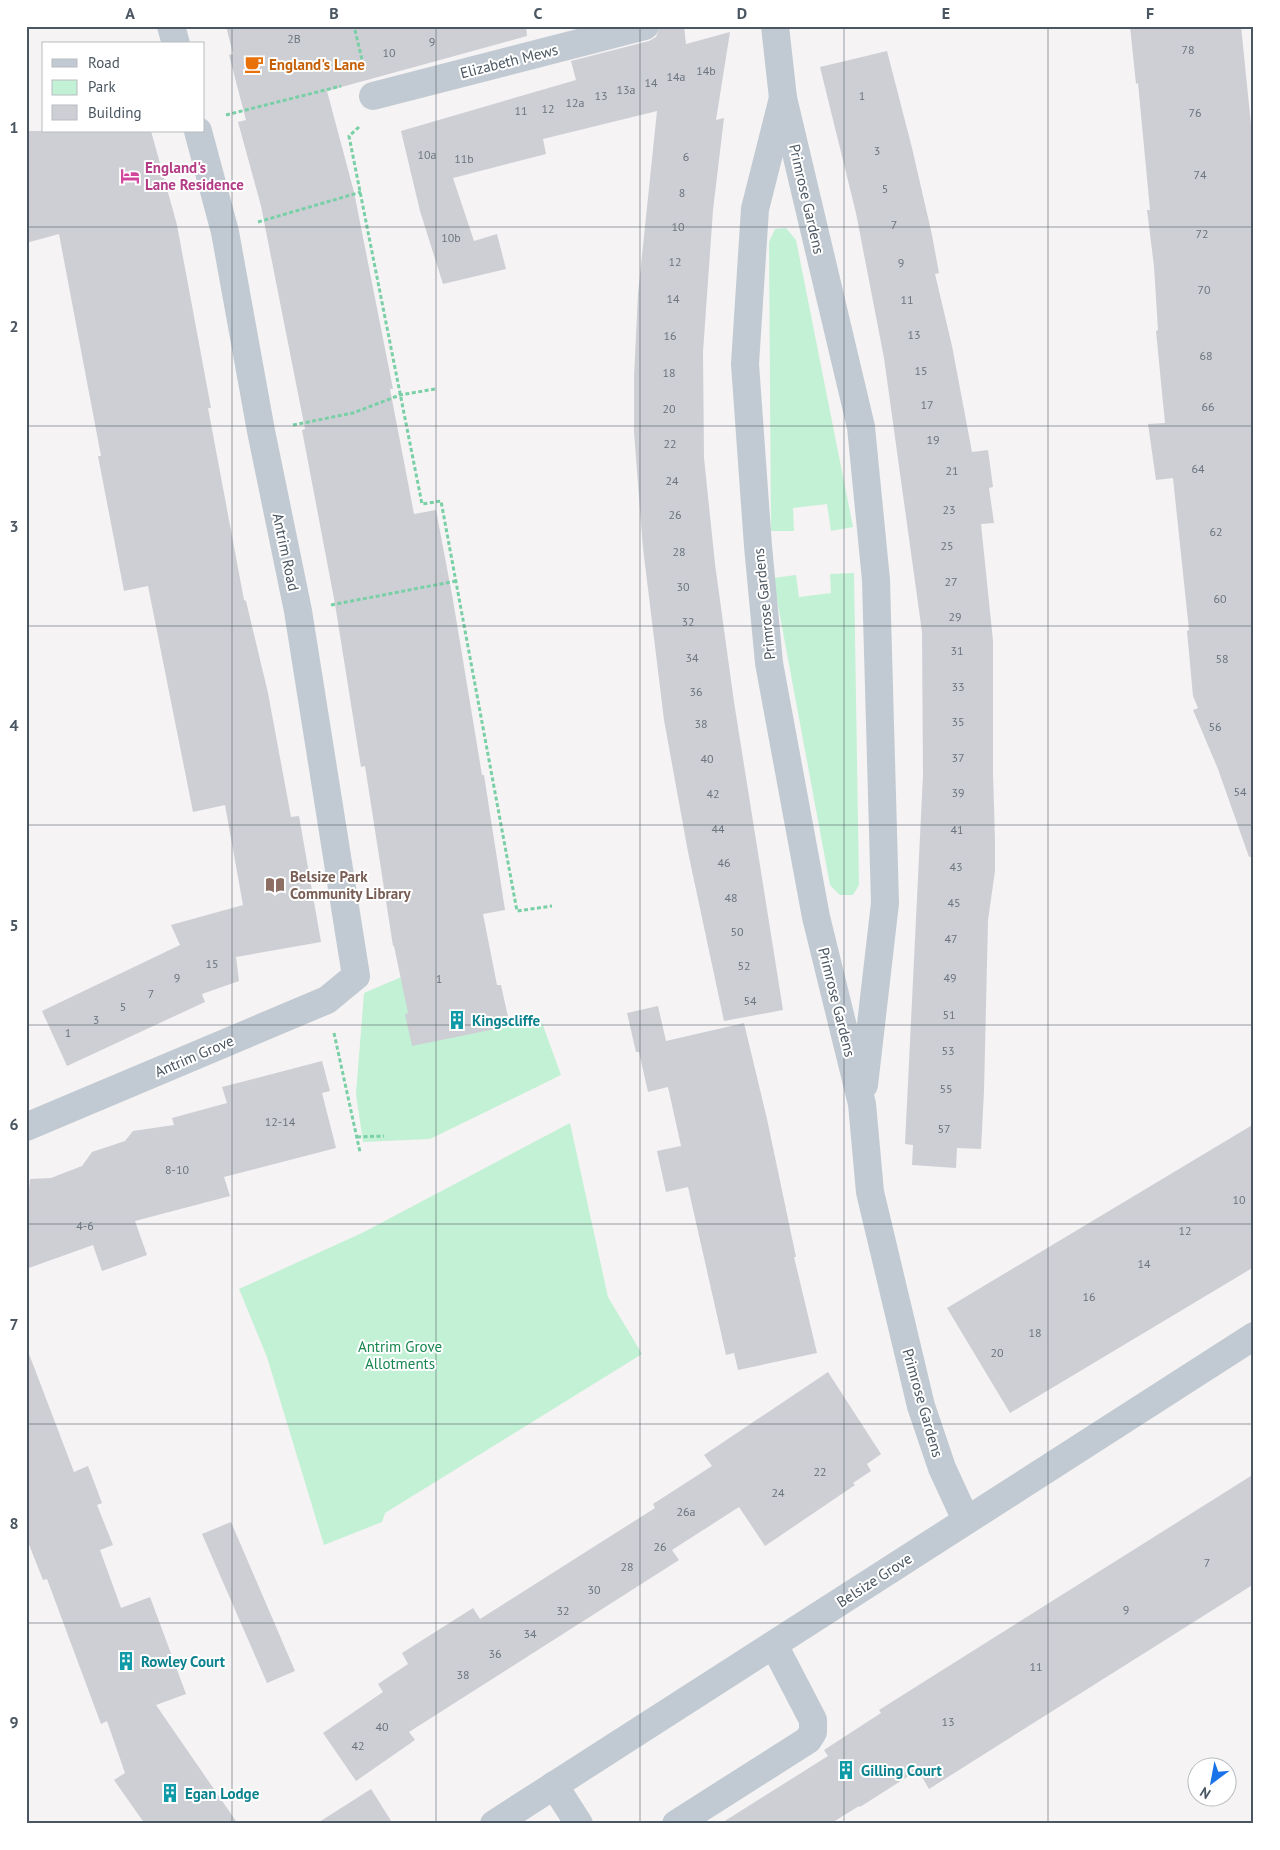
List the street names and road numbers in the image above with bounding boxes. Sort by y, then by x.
street label: Elizabeth Mews [458,40,560,82]
street label: Primrose Gardens [785,142,829,256]
street label: Antrim Road [268,511,304,593]
street label: Primrose Gardens [749,547,779,661]
street label: Primrose Gardens [814,945,860,1059]
street label: Antrim Grove [152,1031,236,1081]
street label: Primrose Gardens [898,1346,948,1460]
street label: Belsize Grove [833,1549,915,1611]

